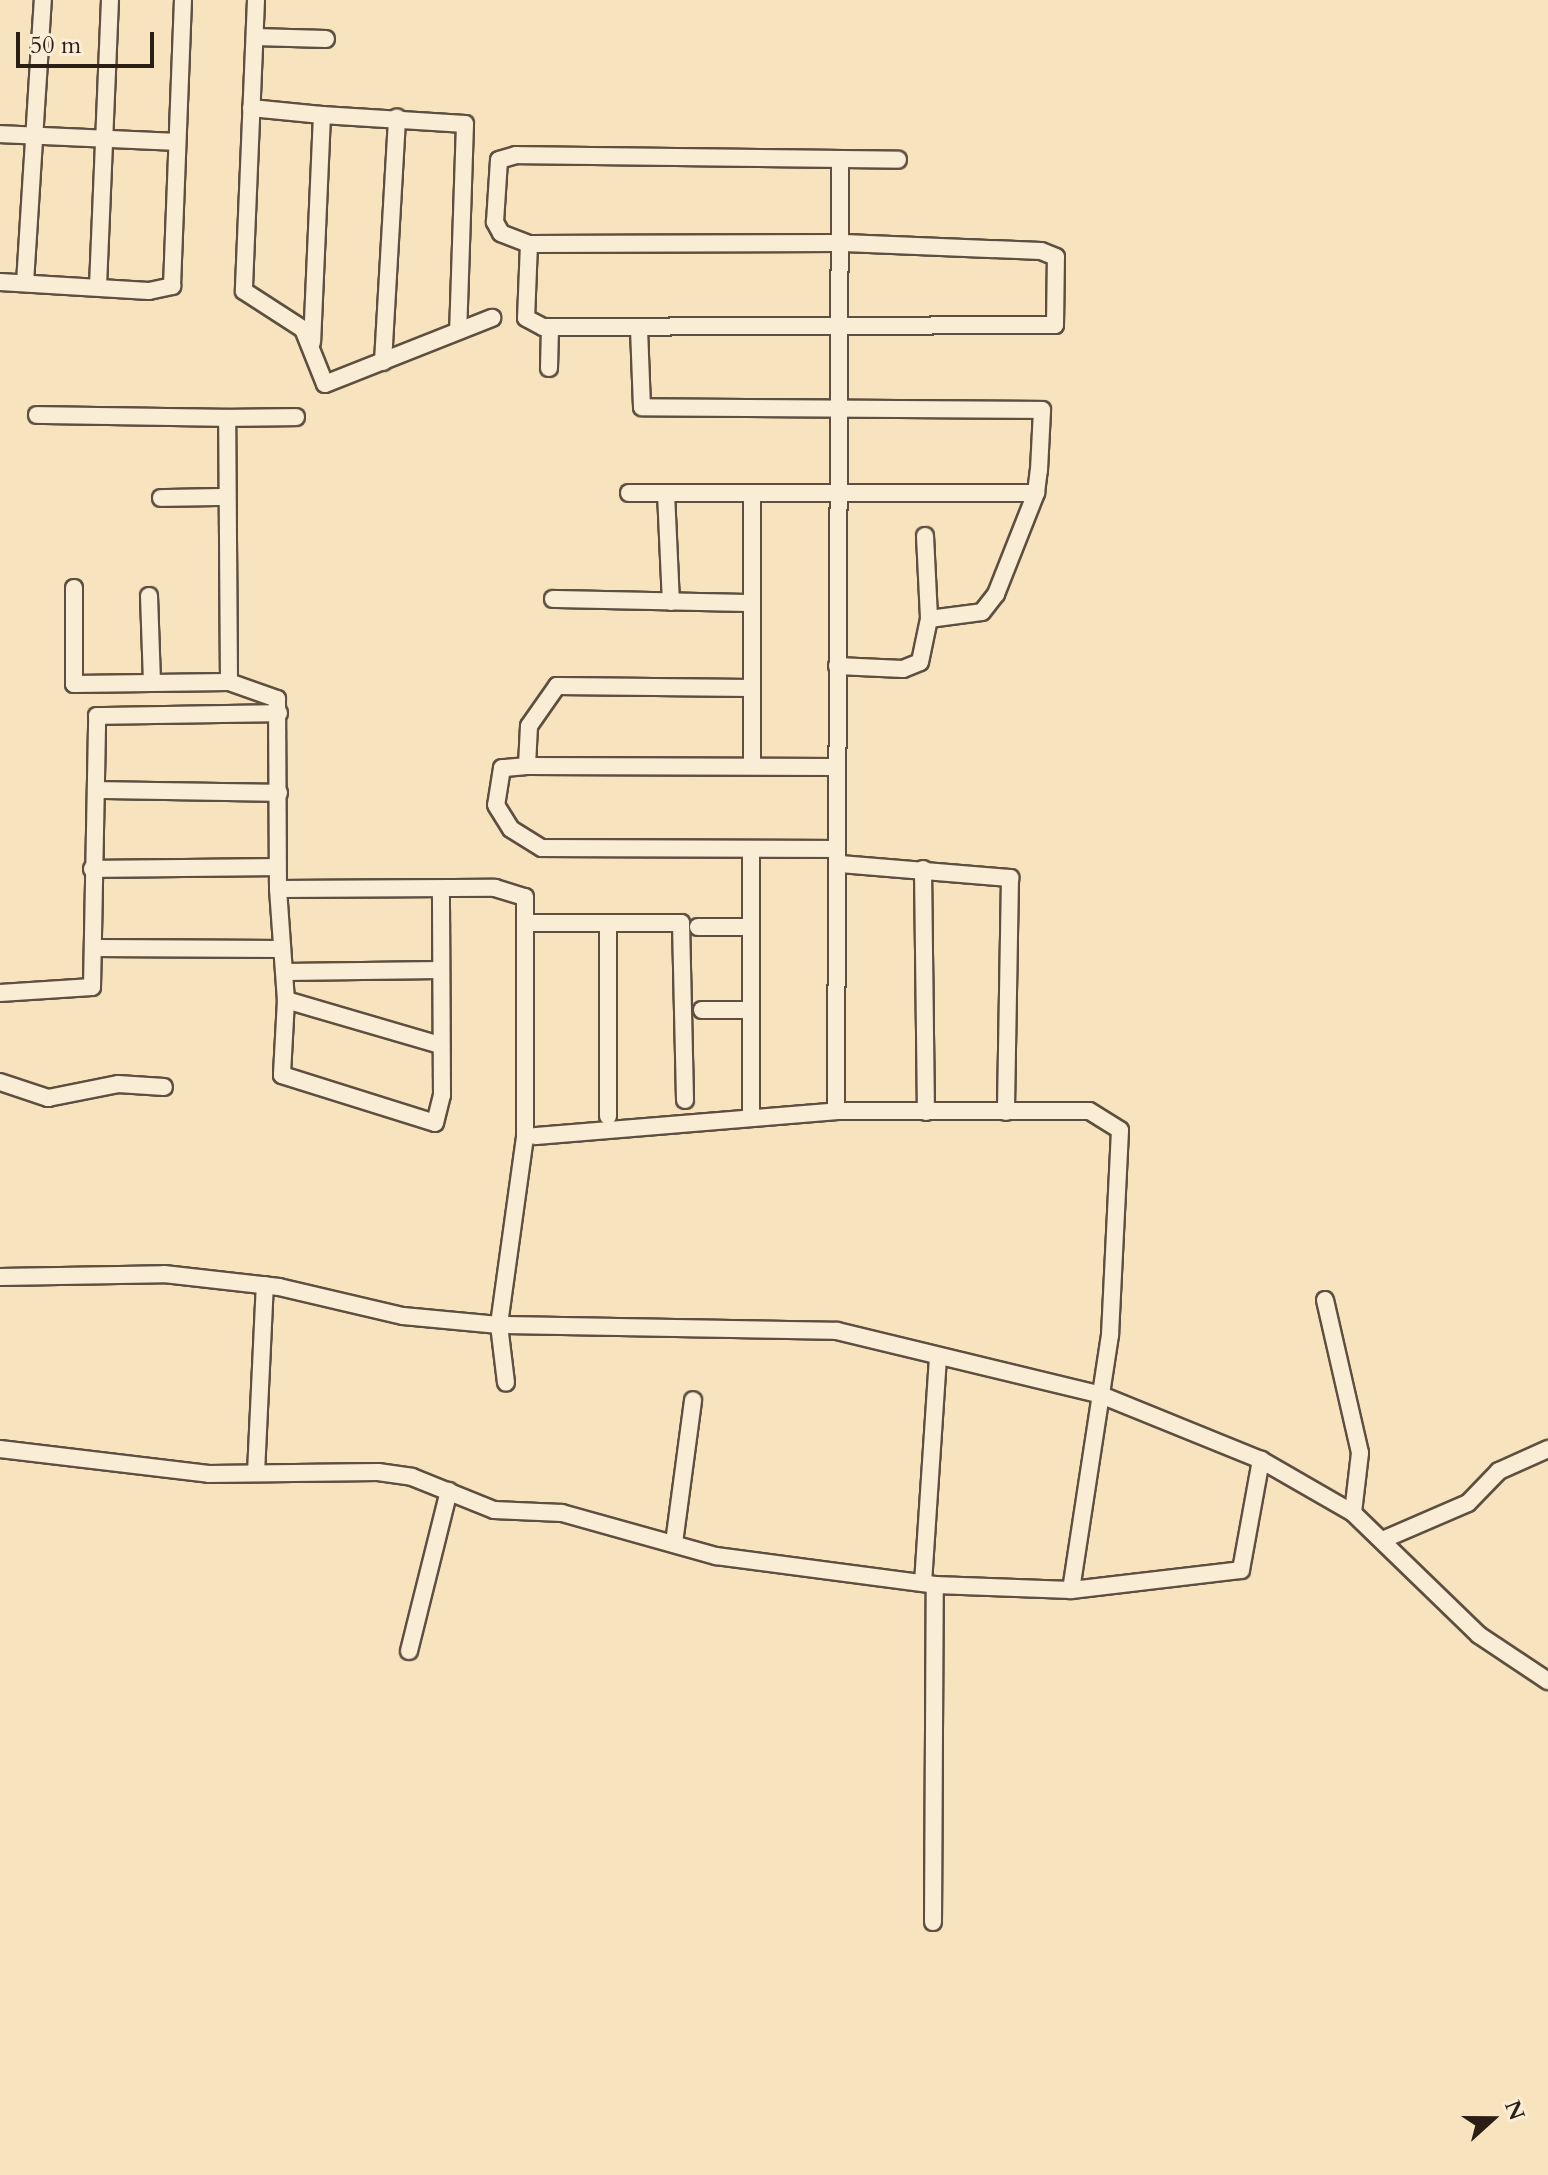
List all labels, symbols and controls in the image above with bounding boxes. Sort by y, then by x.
scale bar [20,16,158,66]
text: 50 m [30,29,81,62]
north arrow [1452,2079,1532,2159]
text: N [1497,2096,1532,2125]

